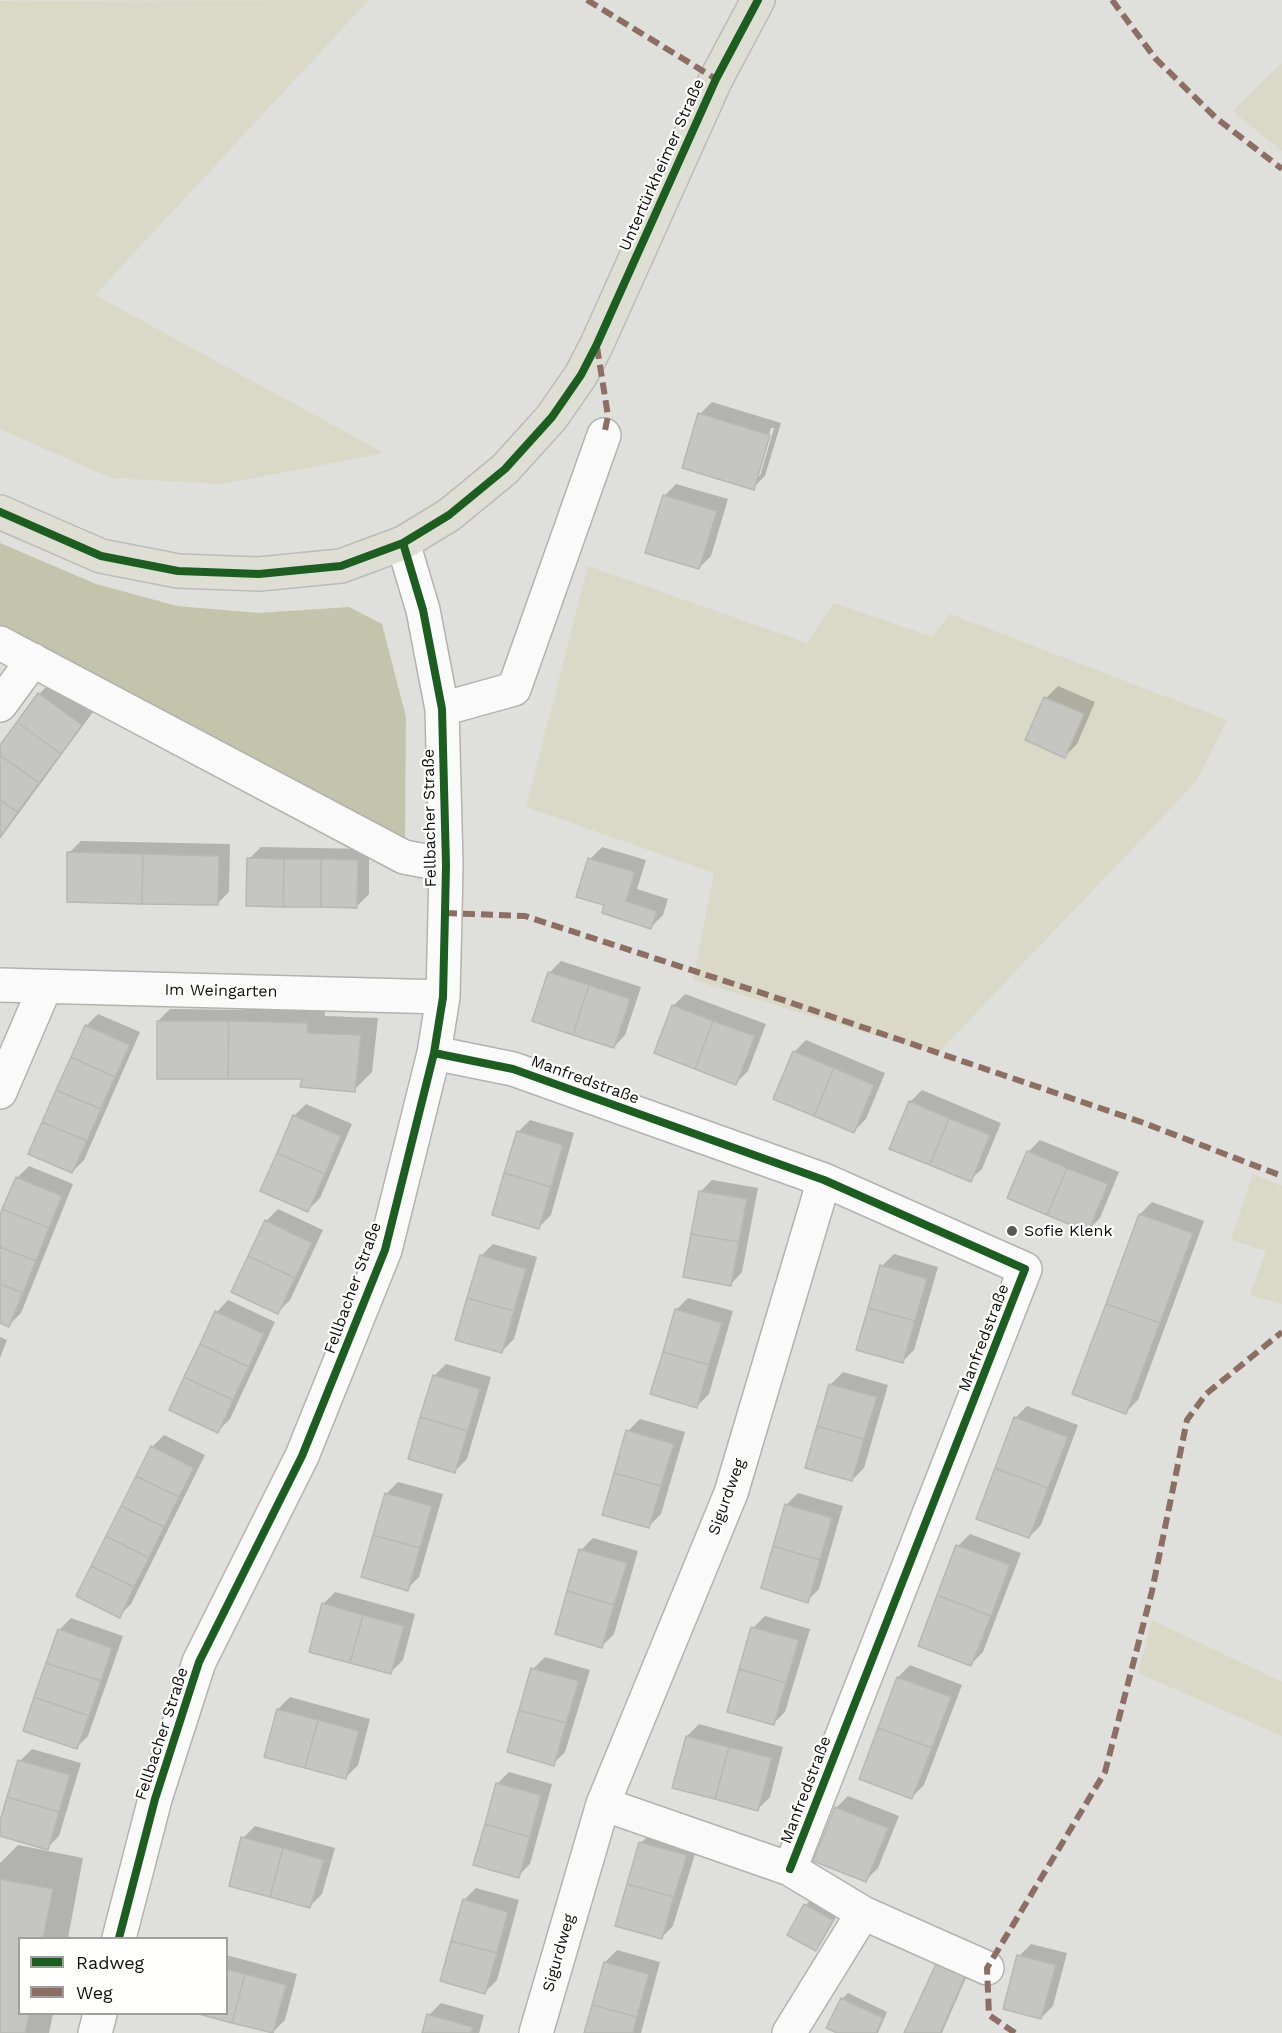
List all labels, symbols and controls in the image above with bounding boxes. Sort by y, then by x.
street label: Untertürkheimer Straße [615,76,709,254]
street label: Fellbacher Straße [419,749,441,887]
street label: Im Weingarten [164,980,278,1002]
street label: Manfredstraße [528,1052,642,1108]
street label: Fellbacher Straße [320,1220,386,1356]
place label: Sofie Klenk [1024,1221,1113,1241]
marker: Sofie Klenk [1005,1224,1019,1238]
street label: Manfredstraße [955,1281,1013,1395]
street label: Sigurdweg [704,1456,750,1538]
street label: Fellbacher Straße [131,1665,193,1803]
street label: Manfredstraße [777,1733,835,1847]
street label: Sigurdweg [539,1912,579,1994]
legend [18,1937,228,2015]
text: Radweg [76,1952,144,1973]
text: Weg [76,1982,113,2003]

